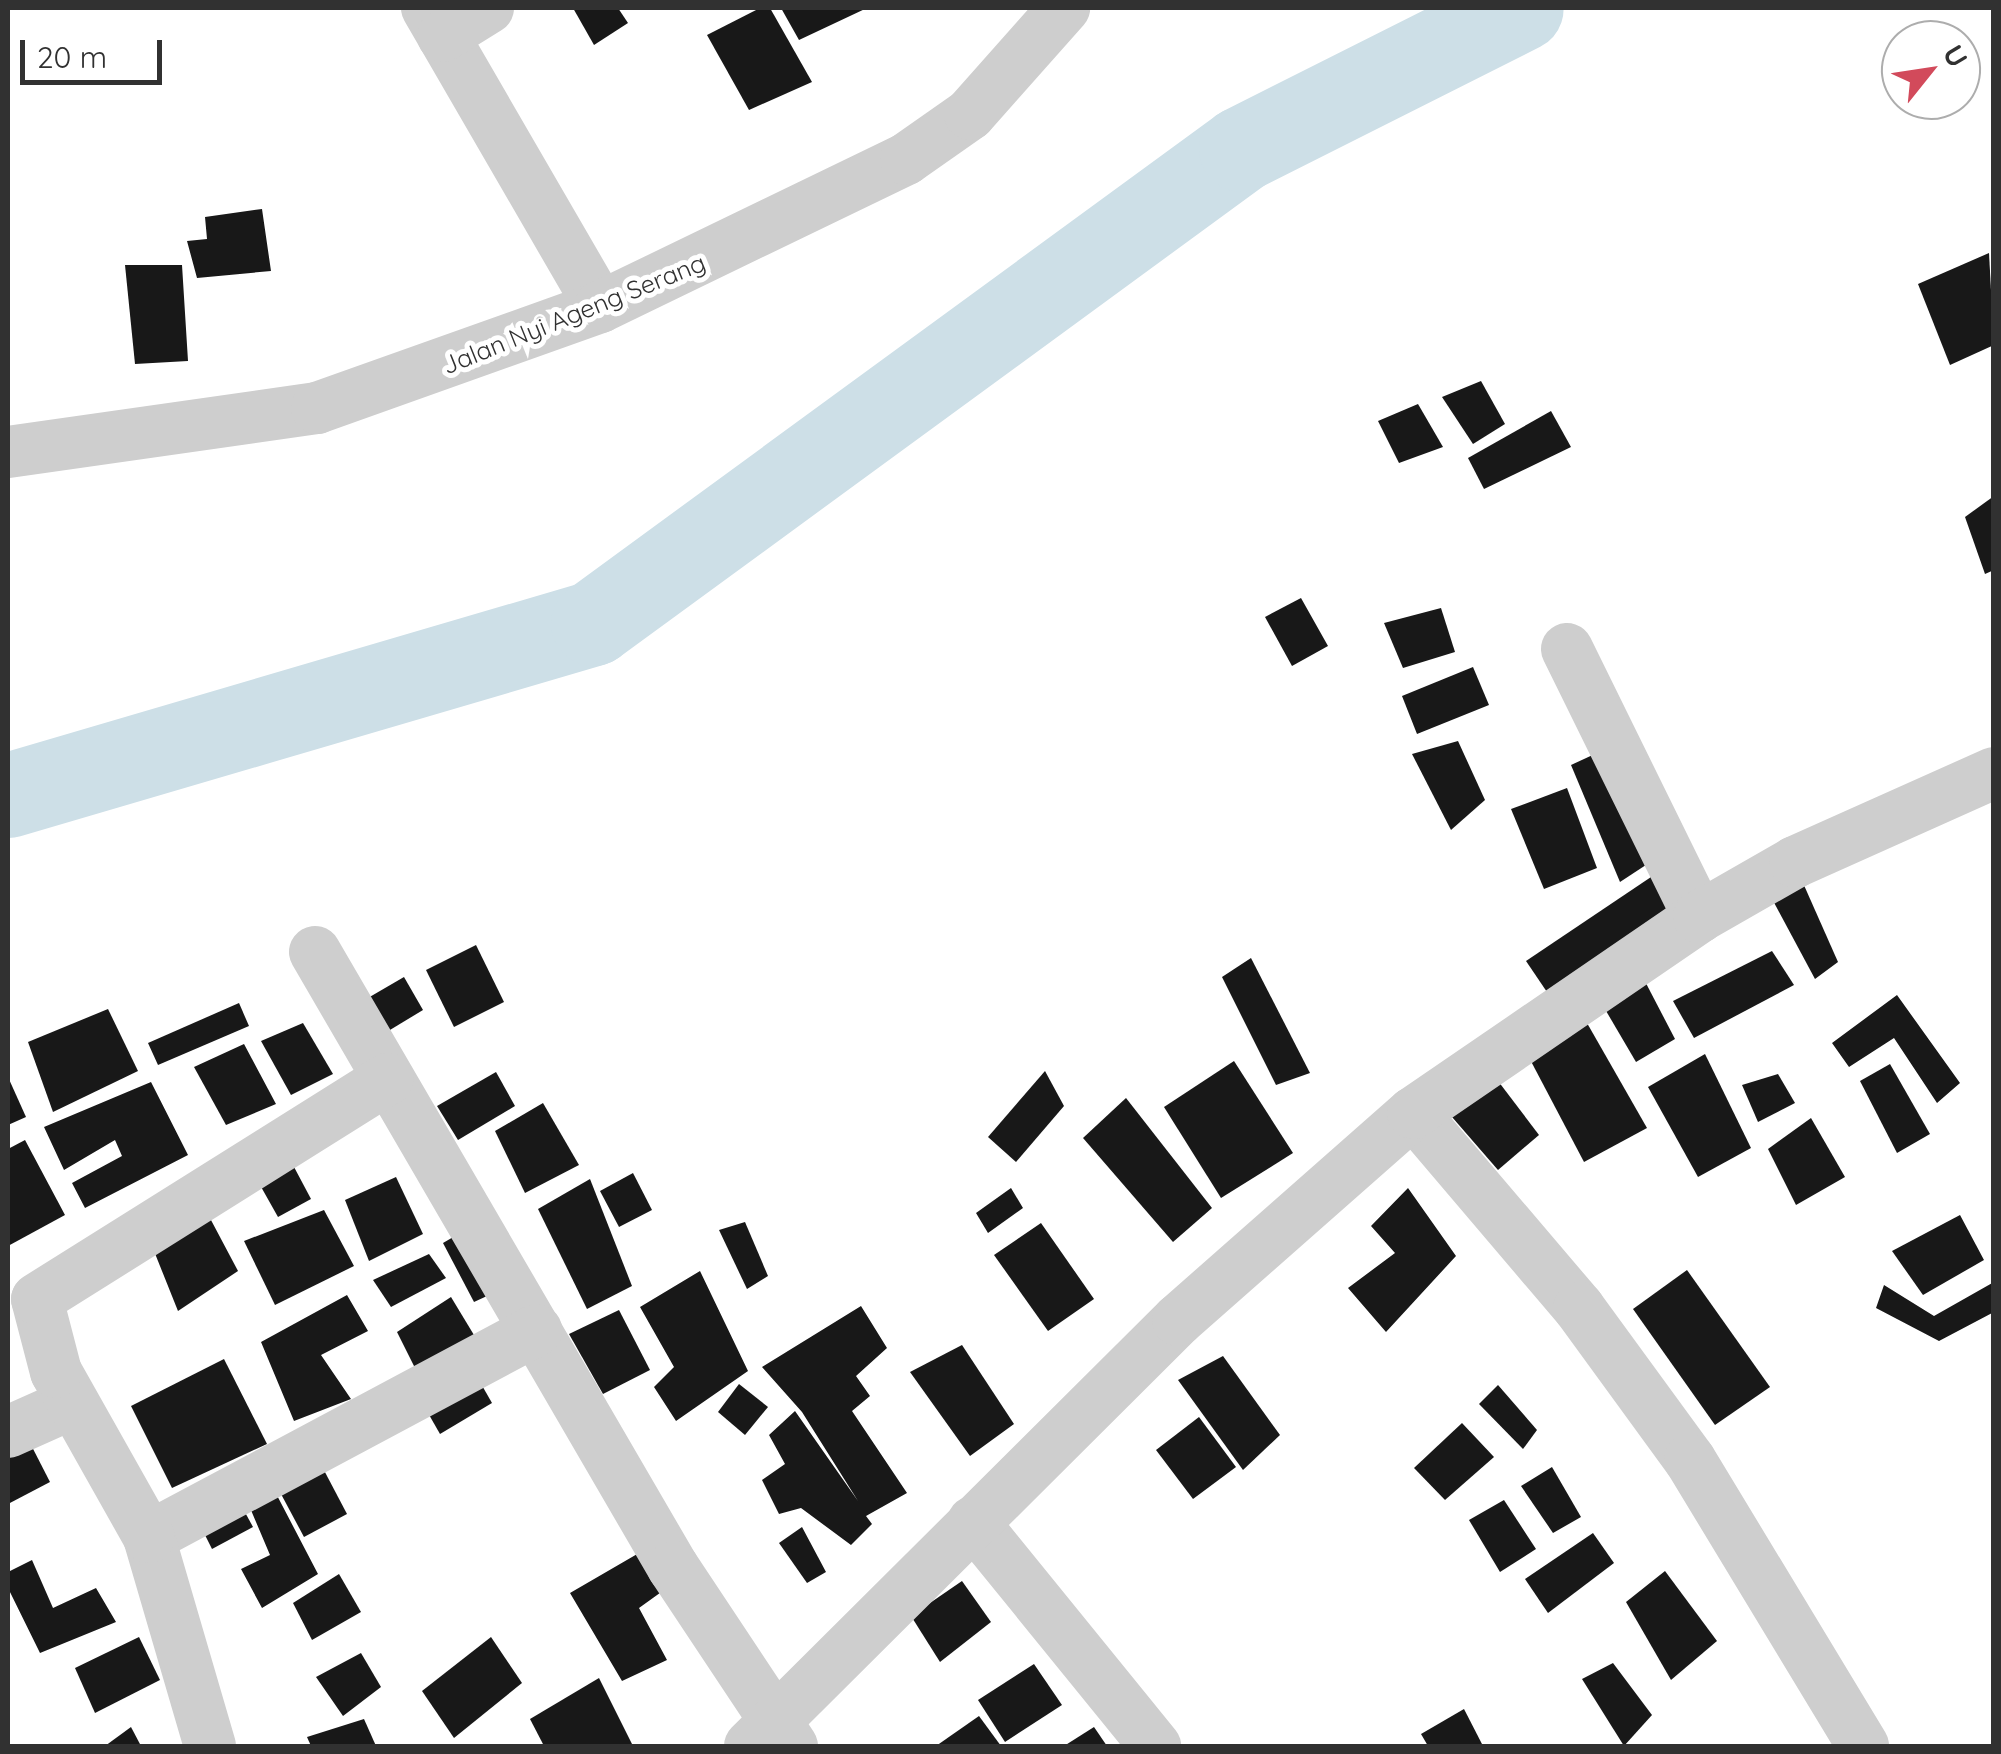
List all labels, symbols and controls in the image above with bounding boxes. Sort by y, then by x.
scale bar [25,20,168,82]
north arrow [1881,20,1981,120]
text: 20 m [37,38,107,76]
text: U [1936,38,1976,73]
street label: Jalan Nyi Ageng Serang [438,247,710,381]

